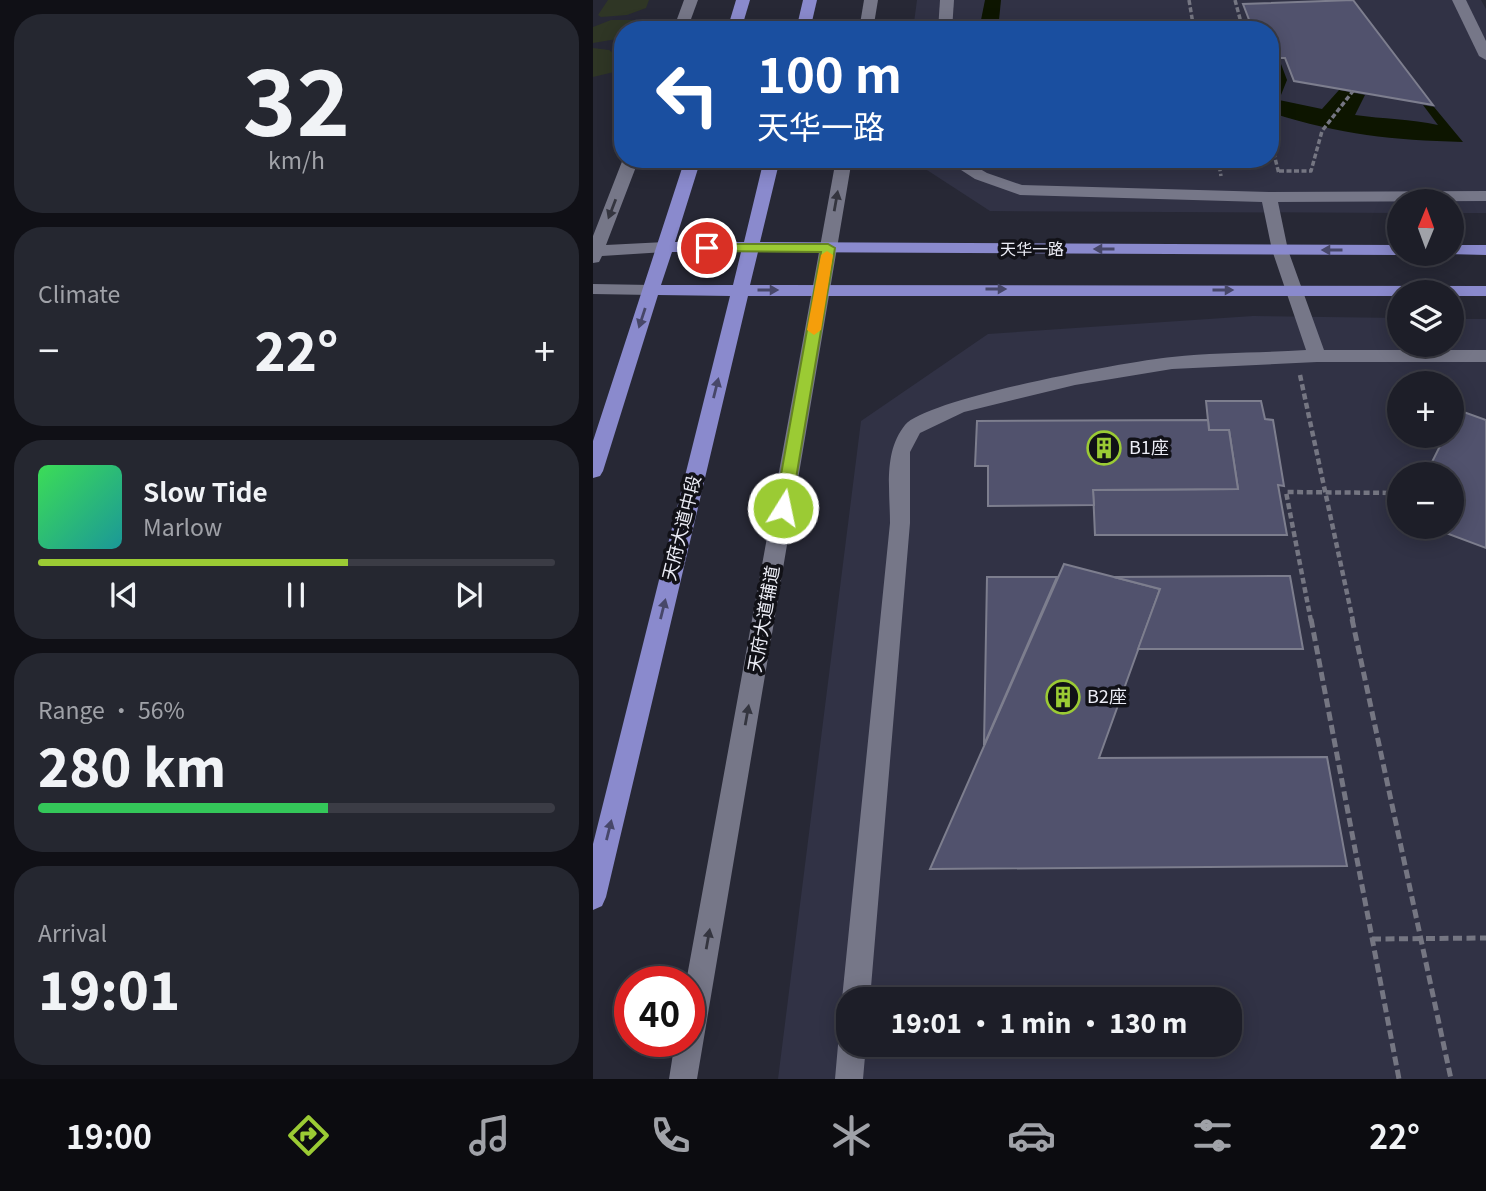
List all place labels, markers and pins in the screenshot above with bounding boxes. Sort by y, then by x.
pin [677,218,737,278]
building icon: B1座 [1085,429,1123,467]
place label: B1座 [1129,433,1169,459]
building icon: B2座 [1044,678,1082,716]
place label: B2座 [1087,682,1127,708]

